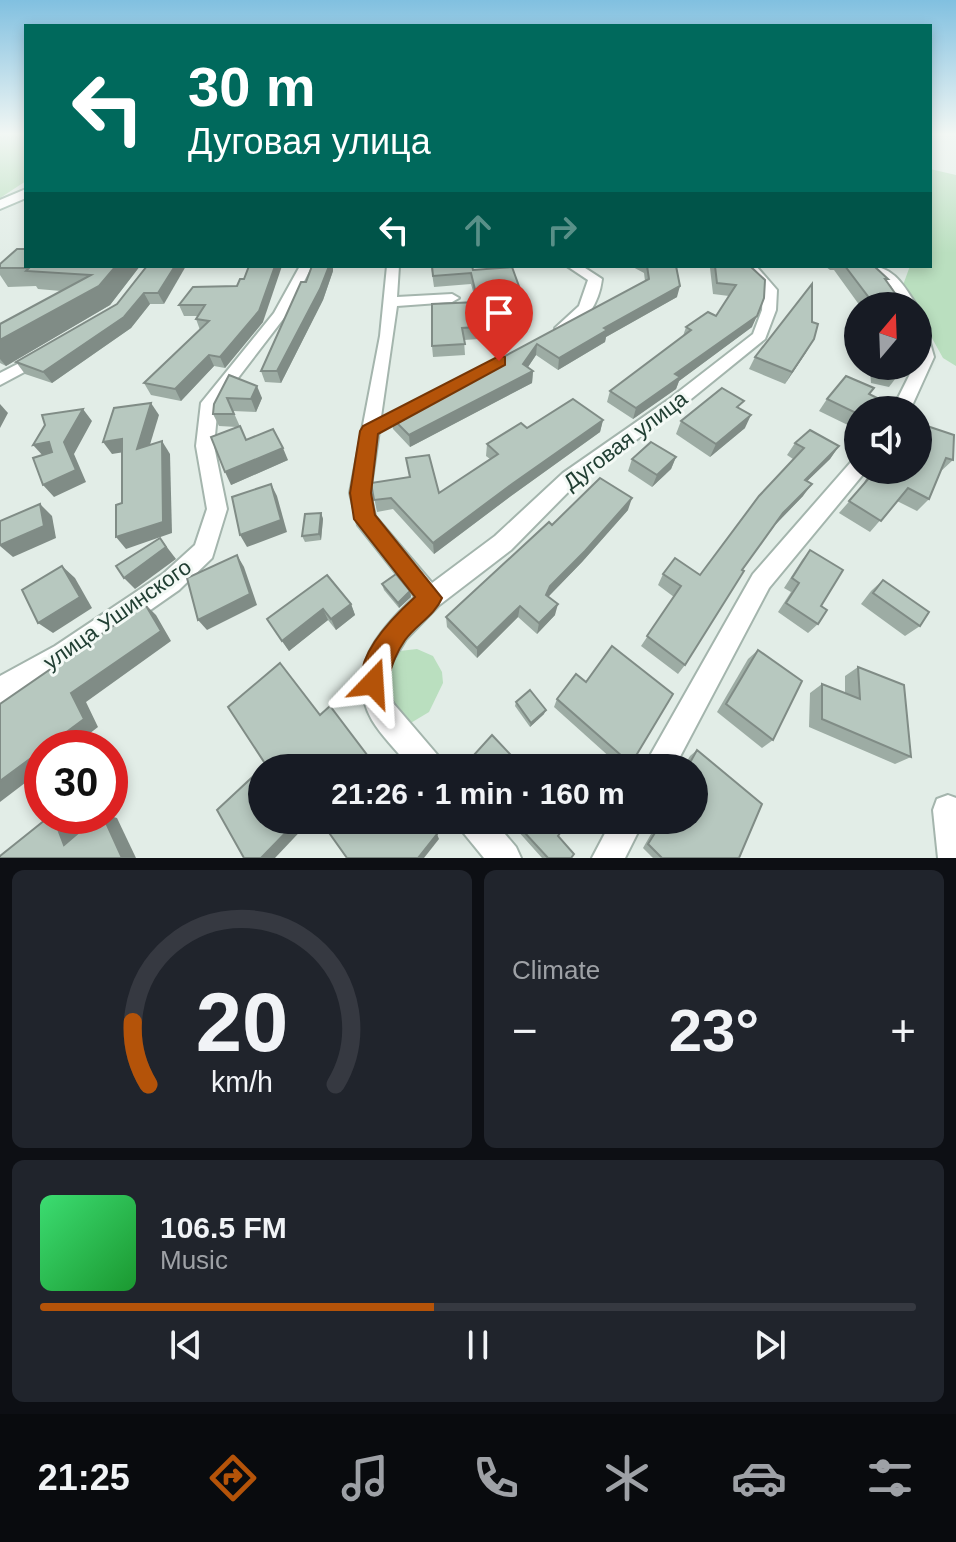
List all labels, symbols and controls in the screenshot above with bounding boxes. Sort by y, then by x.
text: 30 m [188,55,316,118]
icon: left [56,56,160,160]
text: Дуговая улица [188,121,431,162]
icon: left [372,208,416,252]
icon: ahead [456,208,500,252]
icon: right [540,208,584,252]
pin [465,279,533,361]
icon: arrive [477,291,521,335]
north arrow [844,292,932,380]
map controls [844,292,932,484]
street label: Дуговая улица [559,385,693,495]
button: sound [844,396,932,484]
street label: улица Ушинского [39,554,196,675]
position arrow [331,641,415,725]
speed limit sign: 30 [24,730,128,834]
text: 21:26 · 1 min · 160 m [331,777,625,810]
text: Climate [512,955,600,985]
text: 20 [196,976,288,1069]
text: 23° [669,997,759,1064]
text: − [512,1006,538,1055]
text: + [890,1006,916,1055]
text: km/h [211,1066,273,1098]
text: 106.5 FM [160,1211,287,1244]
text: Music [160,1245,228,1275]
icon: previous [164,1323,208,1367]
icon: pause [456,1323,500,1367]
icon: next [748,1323,792,1367]
icon: directions [205,1450,261,1506]
icon: music [337,1450,393,1506]
icon: phone [468,1450,524,1506]
icon: climate [599,1450,655,1506]
icon: car [731,1450,787,1506]
icon: filters [862,1450,918,1506]
text: 21:25 [38,1457,130,1498]

